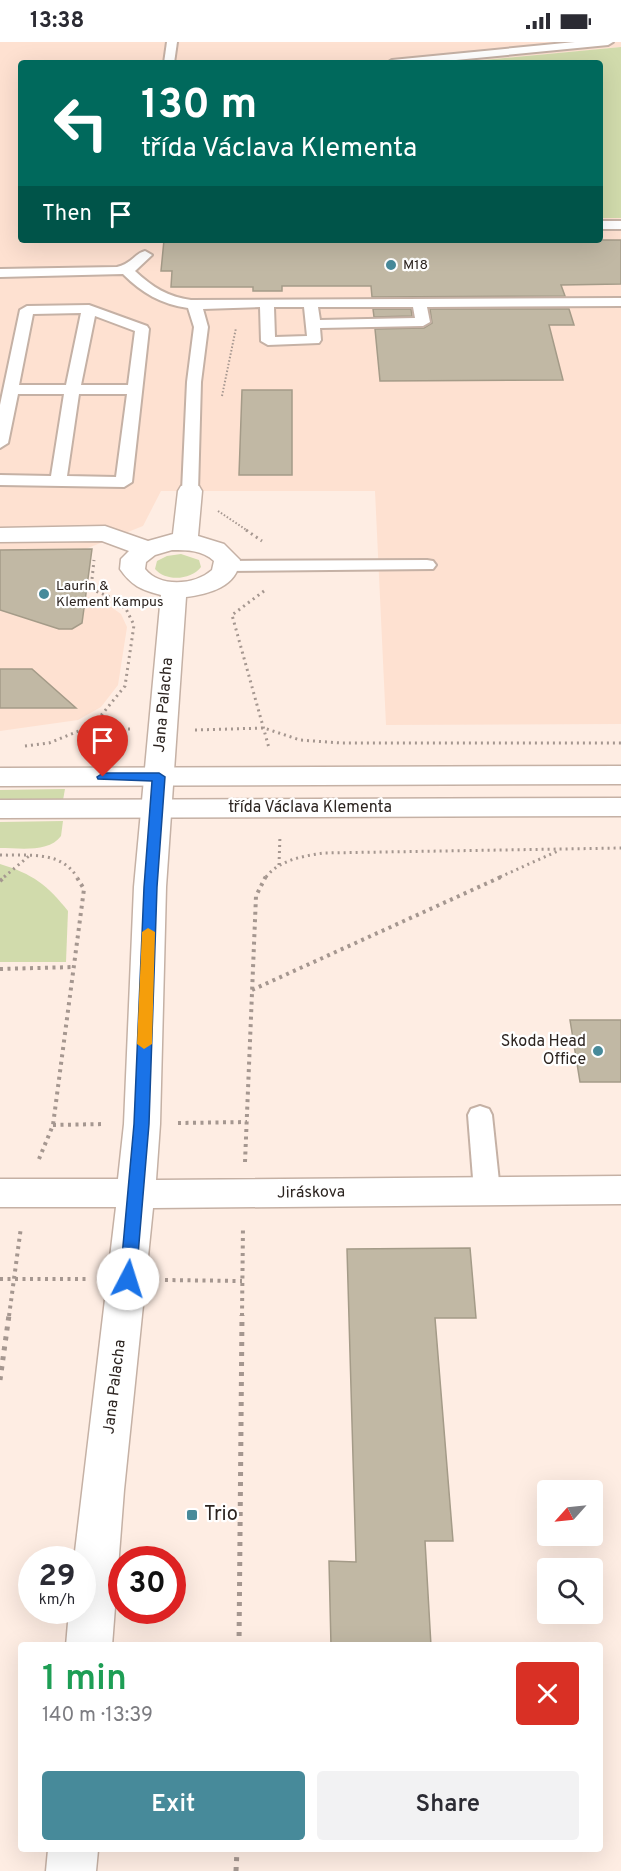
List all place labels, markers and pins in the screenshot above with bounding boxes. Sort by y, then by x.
place label: M18 [403,257,428,274]
marker: M18 [384,258,398,272]
place label: Laurin & Klement Kampus [56,578,164,611]
marker: Laurin & Klement Kampus [37,587,51,601]
pin [77,715,128,777]
place label: Skoda Head Office [501,1032,586,1070]
marker: Skoda Head Office [591,1044,605,1058]
place label: Trio [204,1502,238,1528]
marker: Trio [185,1508,199,1522]

